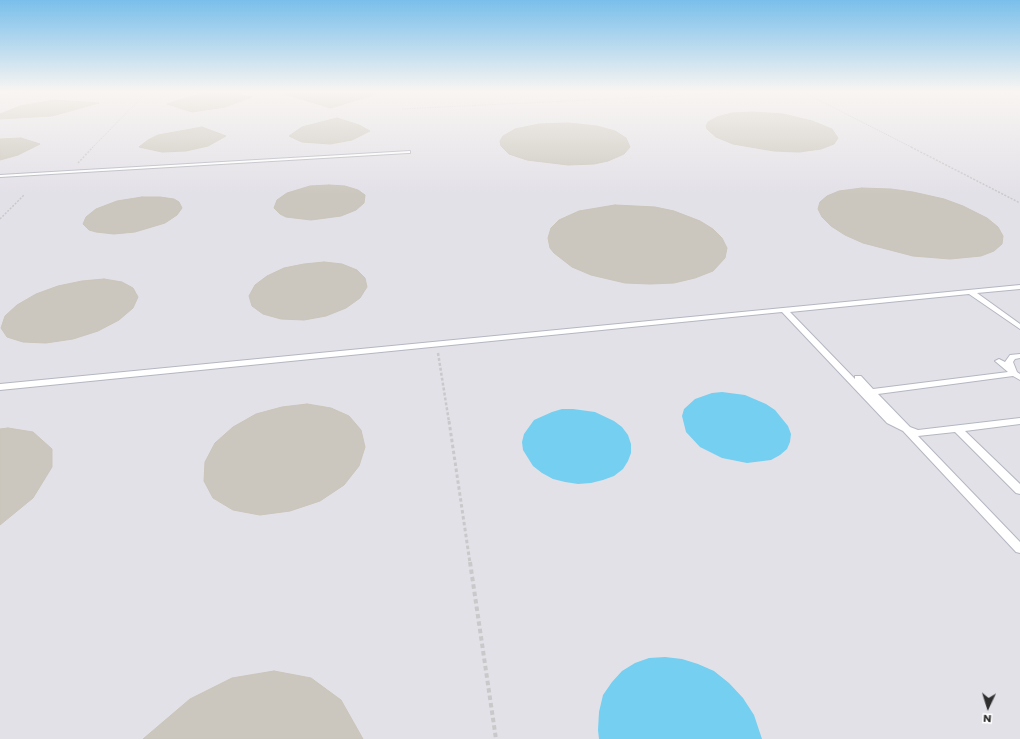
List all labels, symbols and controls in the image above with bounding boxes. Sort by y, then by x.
north arrow [968,687,1008,727]
text: N [982,711,992,727]

